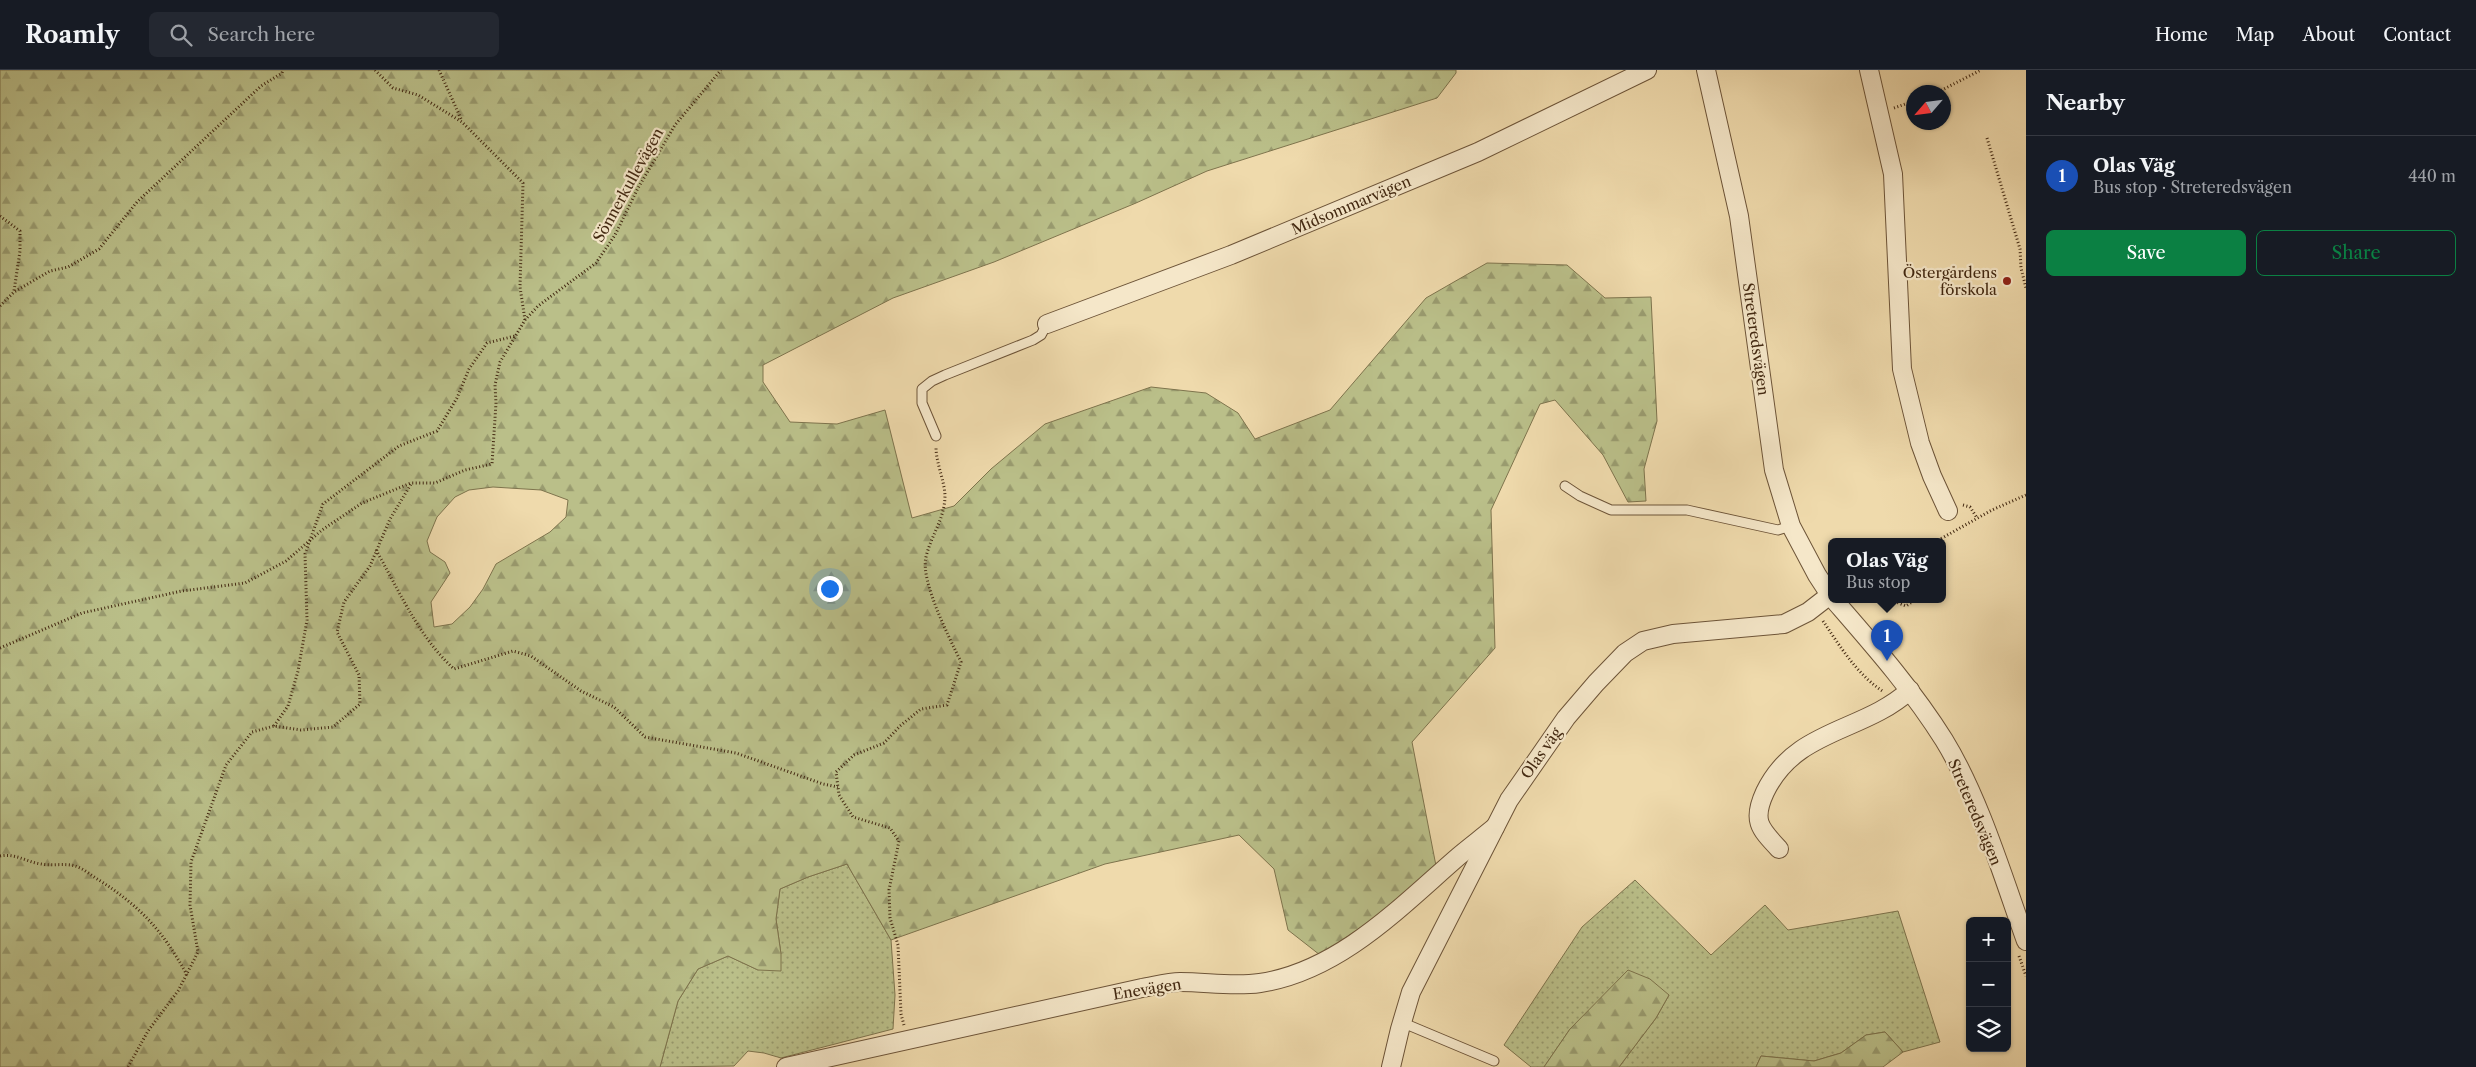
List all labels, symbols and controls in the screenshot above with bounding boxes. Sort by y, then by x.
search box [149,12,499,57]
text: Roamly [25,20,119,49]
icon: search [167,21,195,49]
text: Search here [207,23,315,46]
text: Home [2155,24,2208,46]
text: Map [2236,24,2274,46]
text: About [2302,24,2355,46]
text: Contact [2383,24,2451,46]
north arrow [1906,85,1951,130]
text: Nearby [2046,90,2125,115]
street label: Sönnerkullevägen [589,124,668,246]
text: Olas Väg [2093,154,2175,177]
text: 1 [2058,166,2066,186]
text: 440 m [2408,166,2456,186]
street label: Midsommarvägen [1288,171,1414,239]
text: Bus stop · Streteredsvägen [2093,177,2292,197]
button: Save [2046,230,2246,276]
button: Share [2256,230,2456,276]
place label: Östergårdens förskola [1903,263,1997,299]
marker: Östergårdens förskola [2001,275,2013,287]
street label: Streteredsvägen [1739,281,1773,397]
popup [1828,538,1946,603]
text: Olas Väg [1846,549,1928,572]
text: Bus stop [1846,572,1910,592]
your location [817,576,843,602]
pin: 1 [1871,620,1903,661]
street label: Olas väg [1516,724,1566,782]
street label: Streteredsvägen [1944,756,2006,869]
map controls [1966,917,2011,1052]
button: + [1966,917,2011,962]
button: − [1966,962,2011,1007]
street label: Enevägen [1111,974,1183,1004]
button: layers [1966,1007,2011,1052]

